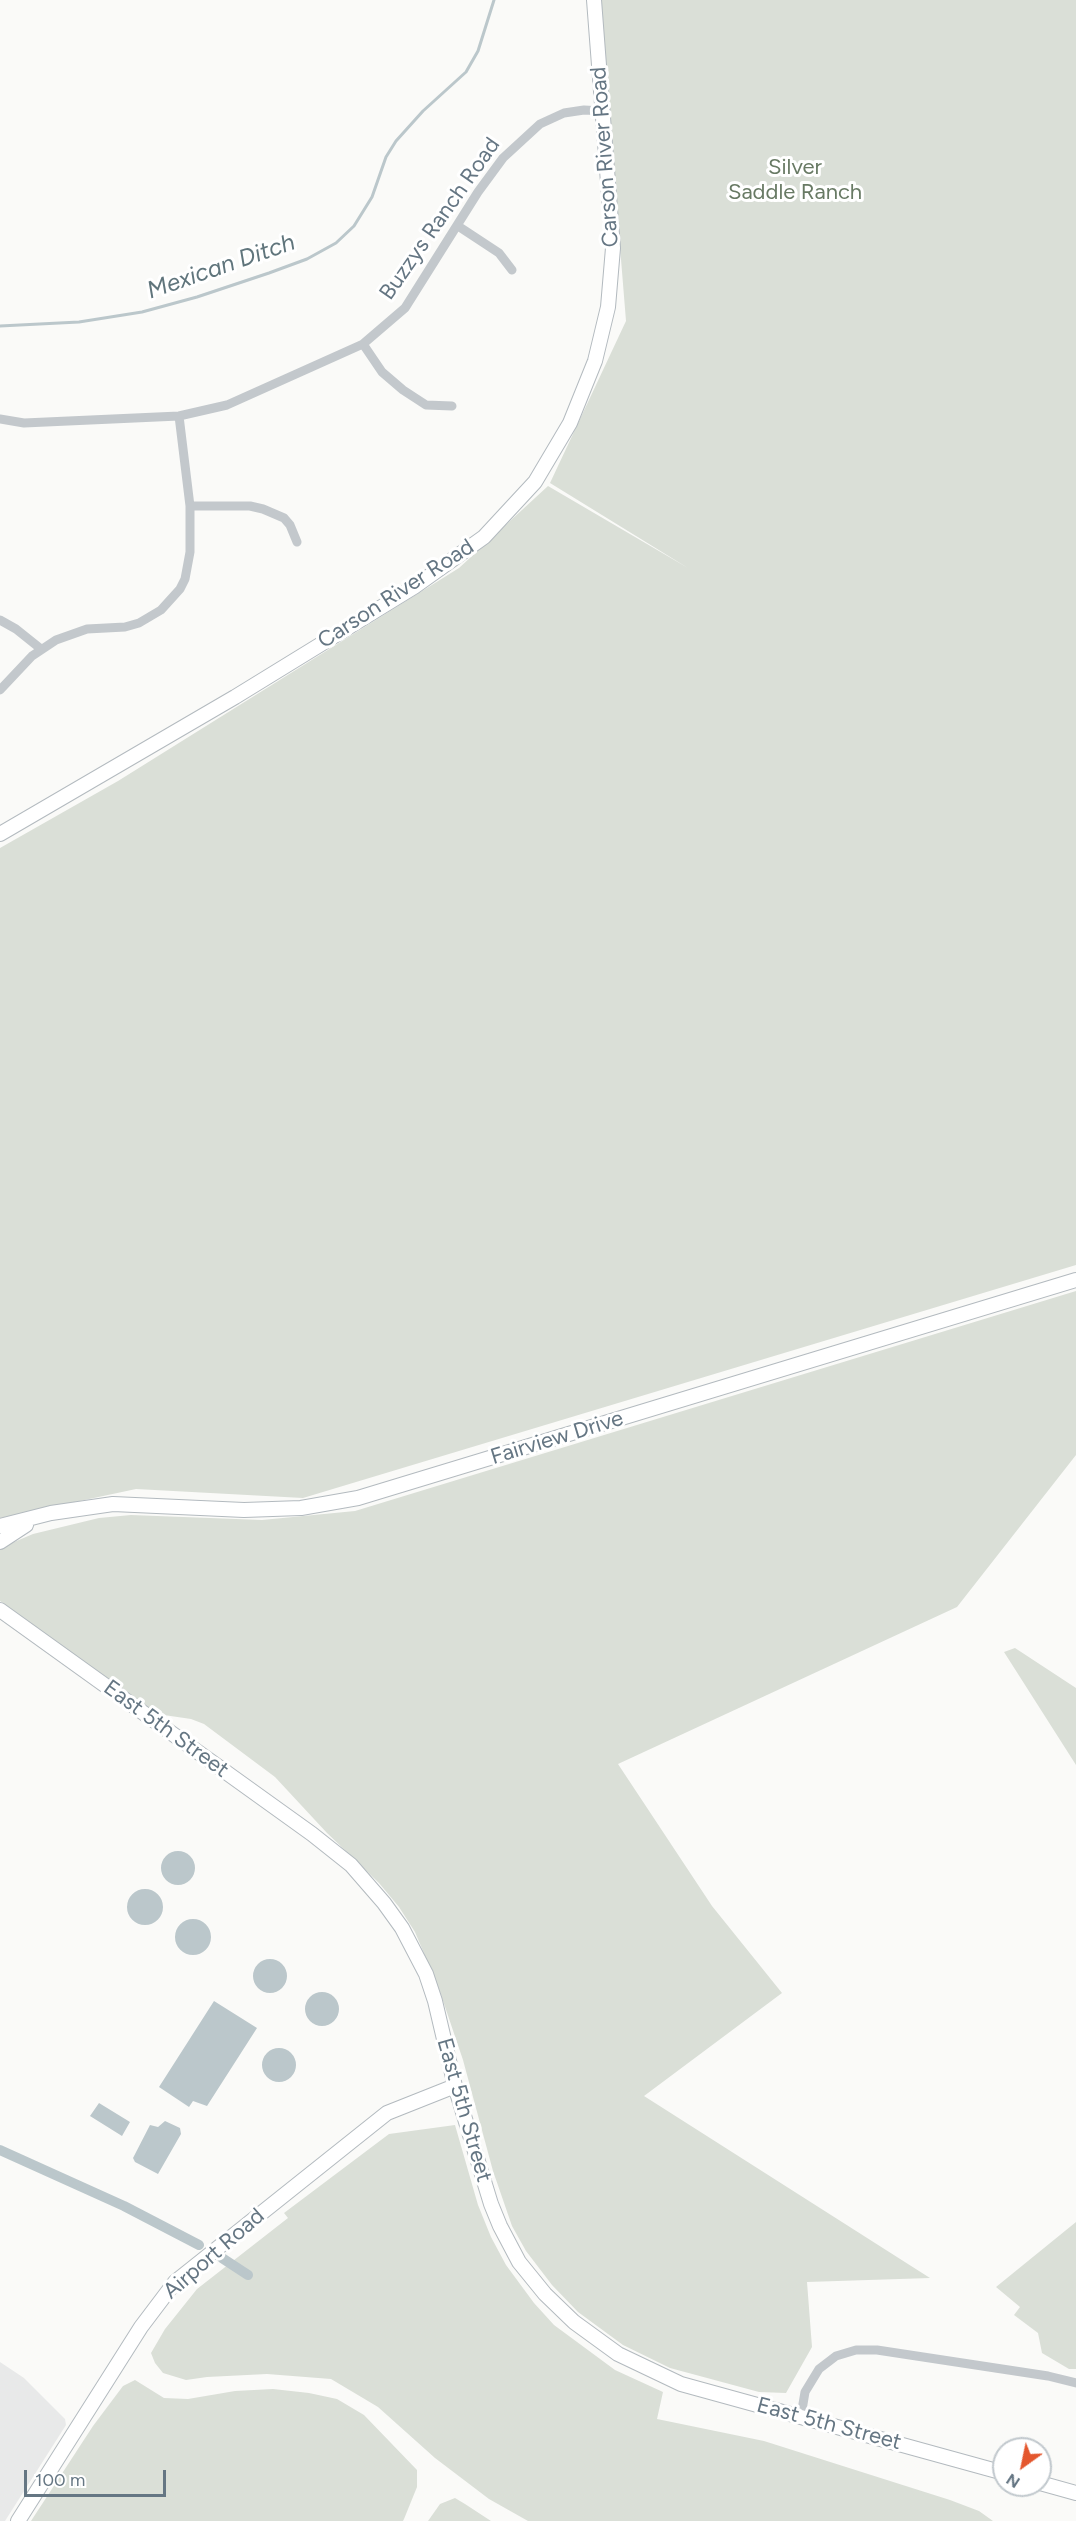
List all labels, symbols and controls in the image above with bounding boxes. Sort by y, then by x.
street label: Carson River Road [586,66,624,248]
street label: Buzzys Ranch Road [374,133,506,305]
park label: Silver Saddle Ranch [728,155,862,206]
water label: Mexican Ditch [143,228,299,306]
street label: Carson River Road [313,534,479,654]
street label: Fairview Drive [487,1405,627,1471]
street label: East 5th Street [98,1675,234,1783]
street label: East 5th Street [431,2035,497,2185]
street label: Airport Road [158,2203,270,2305]
street label: East 5th Street [754,2392,904,2456]
north arrow [992,2437,1052,2497]
scale bar [27,2458,170,2496]
text: 100 m [35,2469,85,2491]
text: N [1003,2470,1023,2492]

